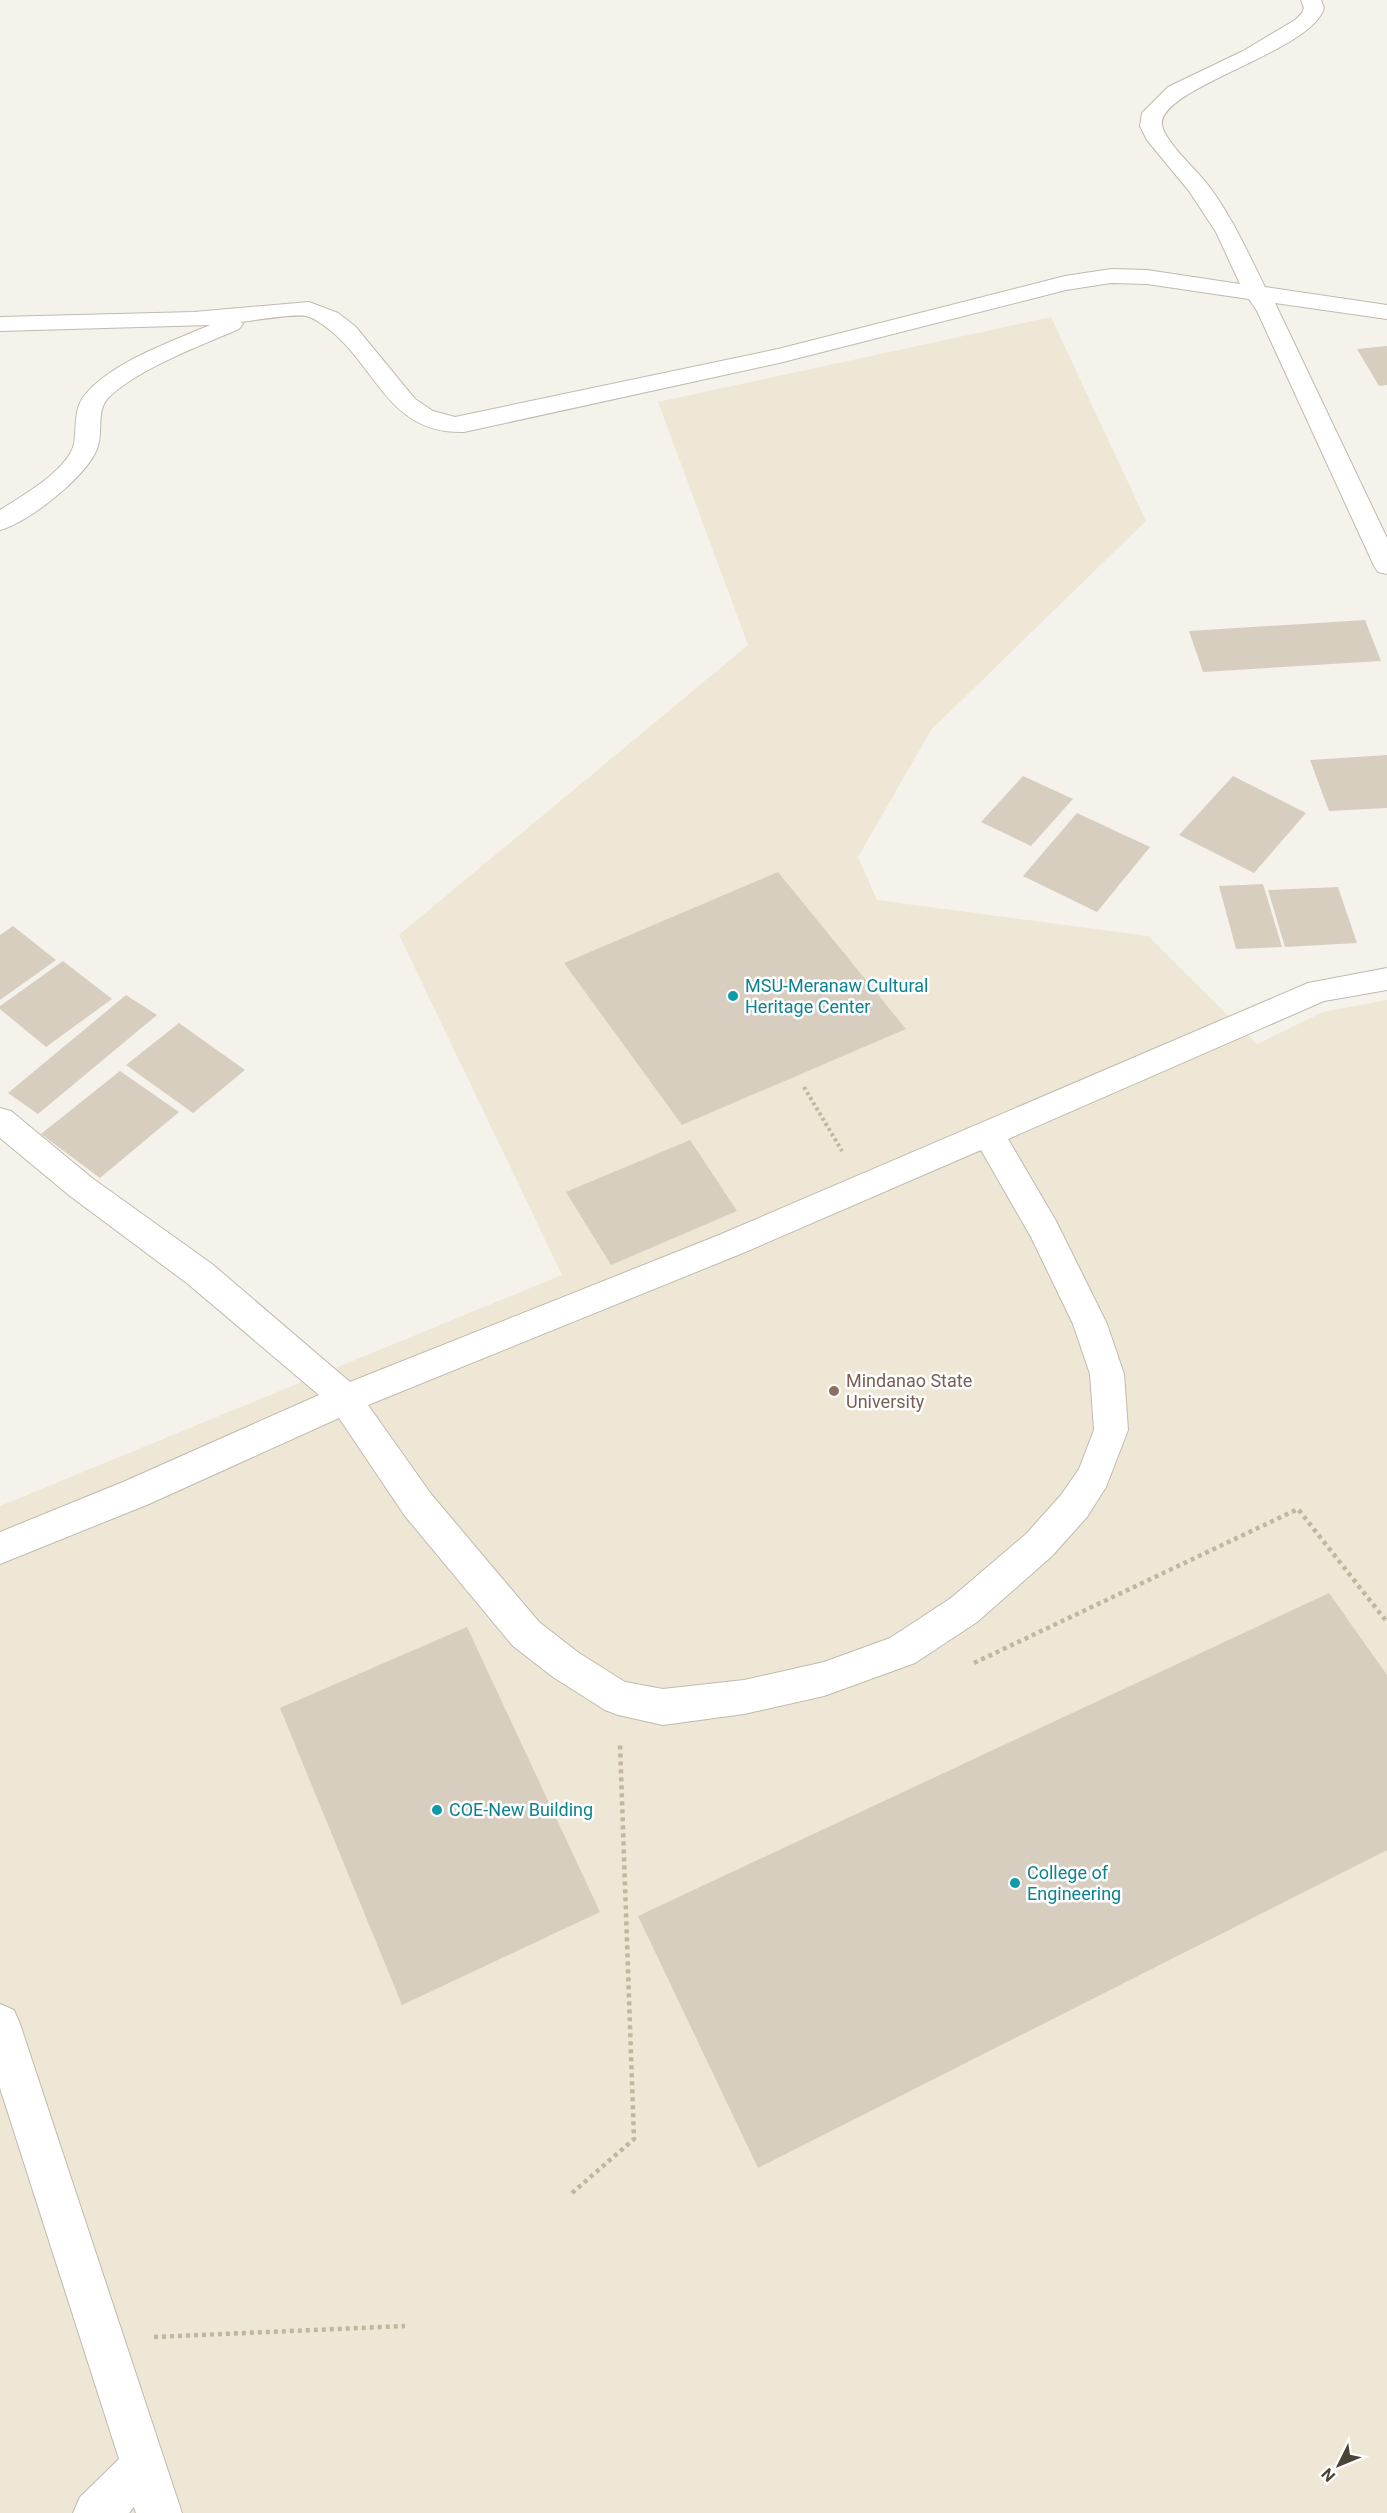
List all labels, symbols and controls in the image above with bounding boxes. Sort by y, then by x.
place label: MSU-Meranaw Cultural Heritage Center [745,975,928,1017]
marker: MSU-Meranaw Cultural Heritage Center [726,989,740,1003]
place label: Mindanao State University [846,1370,972,1412]
marker: Mindanao State University [827,1384,841,1398]
place label: COE-New Building [449,1799,593,1820]
marker: COE-New Building [430,1803,444,1817]
place label: College of Engineering [1027,1862,1121,1904]
marker: College of Engineering [1008,1876,1022,1890]
north arrow [1309,2435,1369,2495]
text: N [1318,2464,1339,2485]

